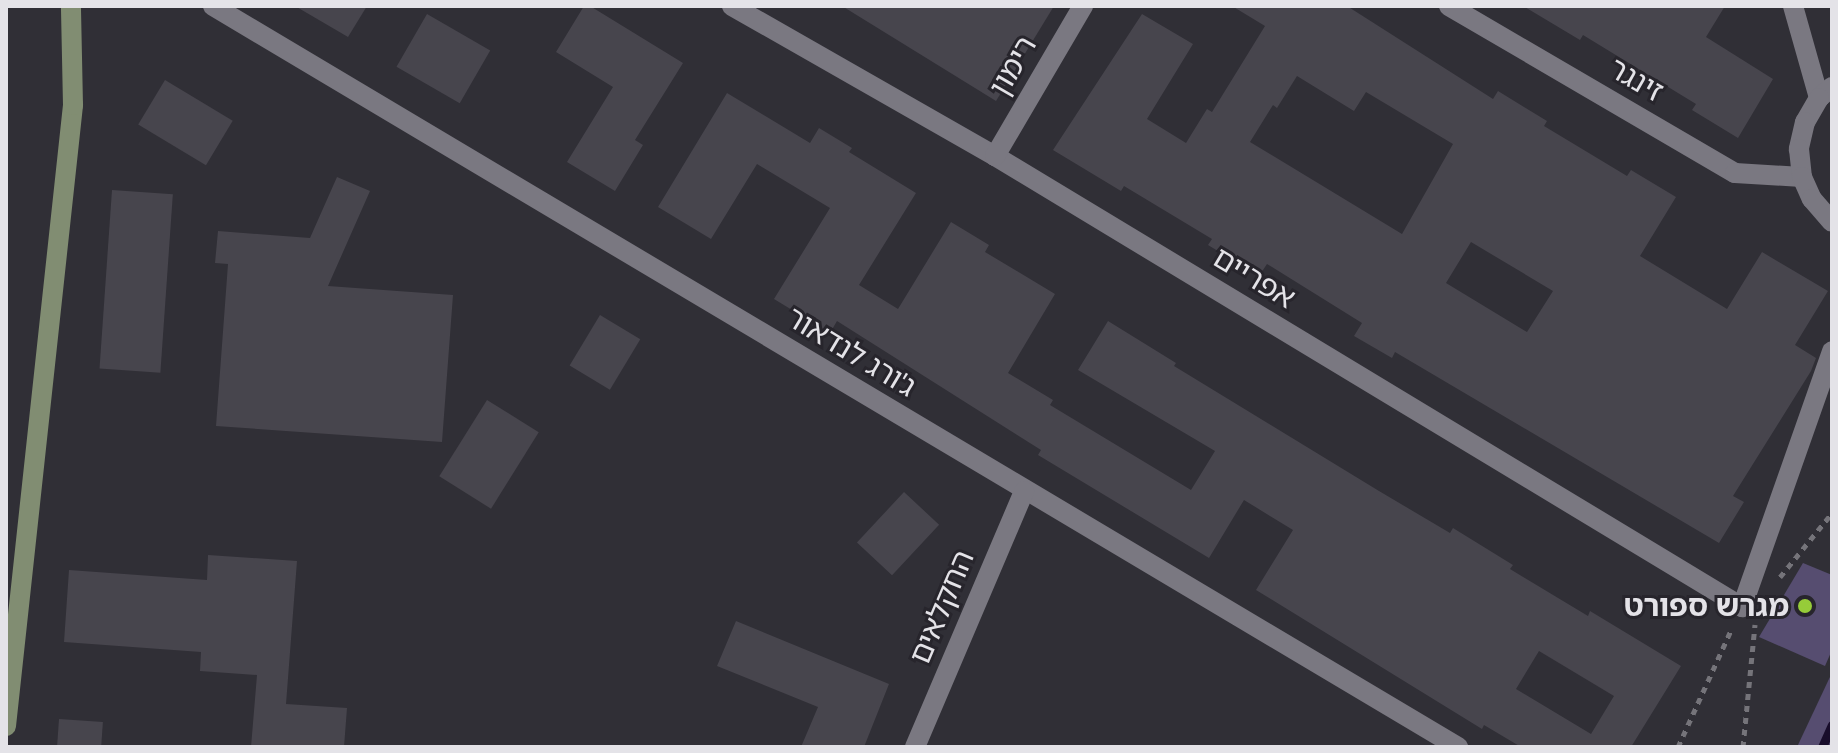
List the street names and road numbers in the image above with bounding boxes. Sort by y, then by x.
street label: רימון [982,30,1044,102]
street label: זינגר [1602,50,1670,110]
street label: אפריים [1206,240,1302,316]
street label: ג'ורג לנדאור [780,299,922,405]
street label: החקלאים [902,545,982,669]

